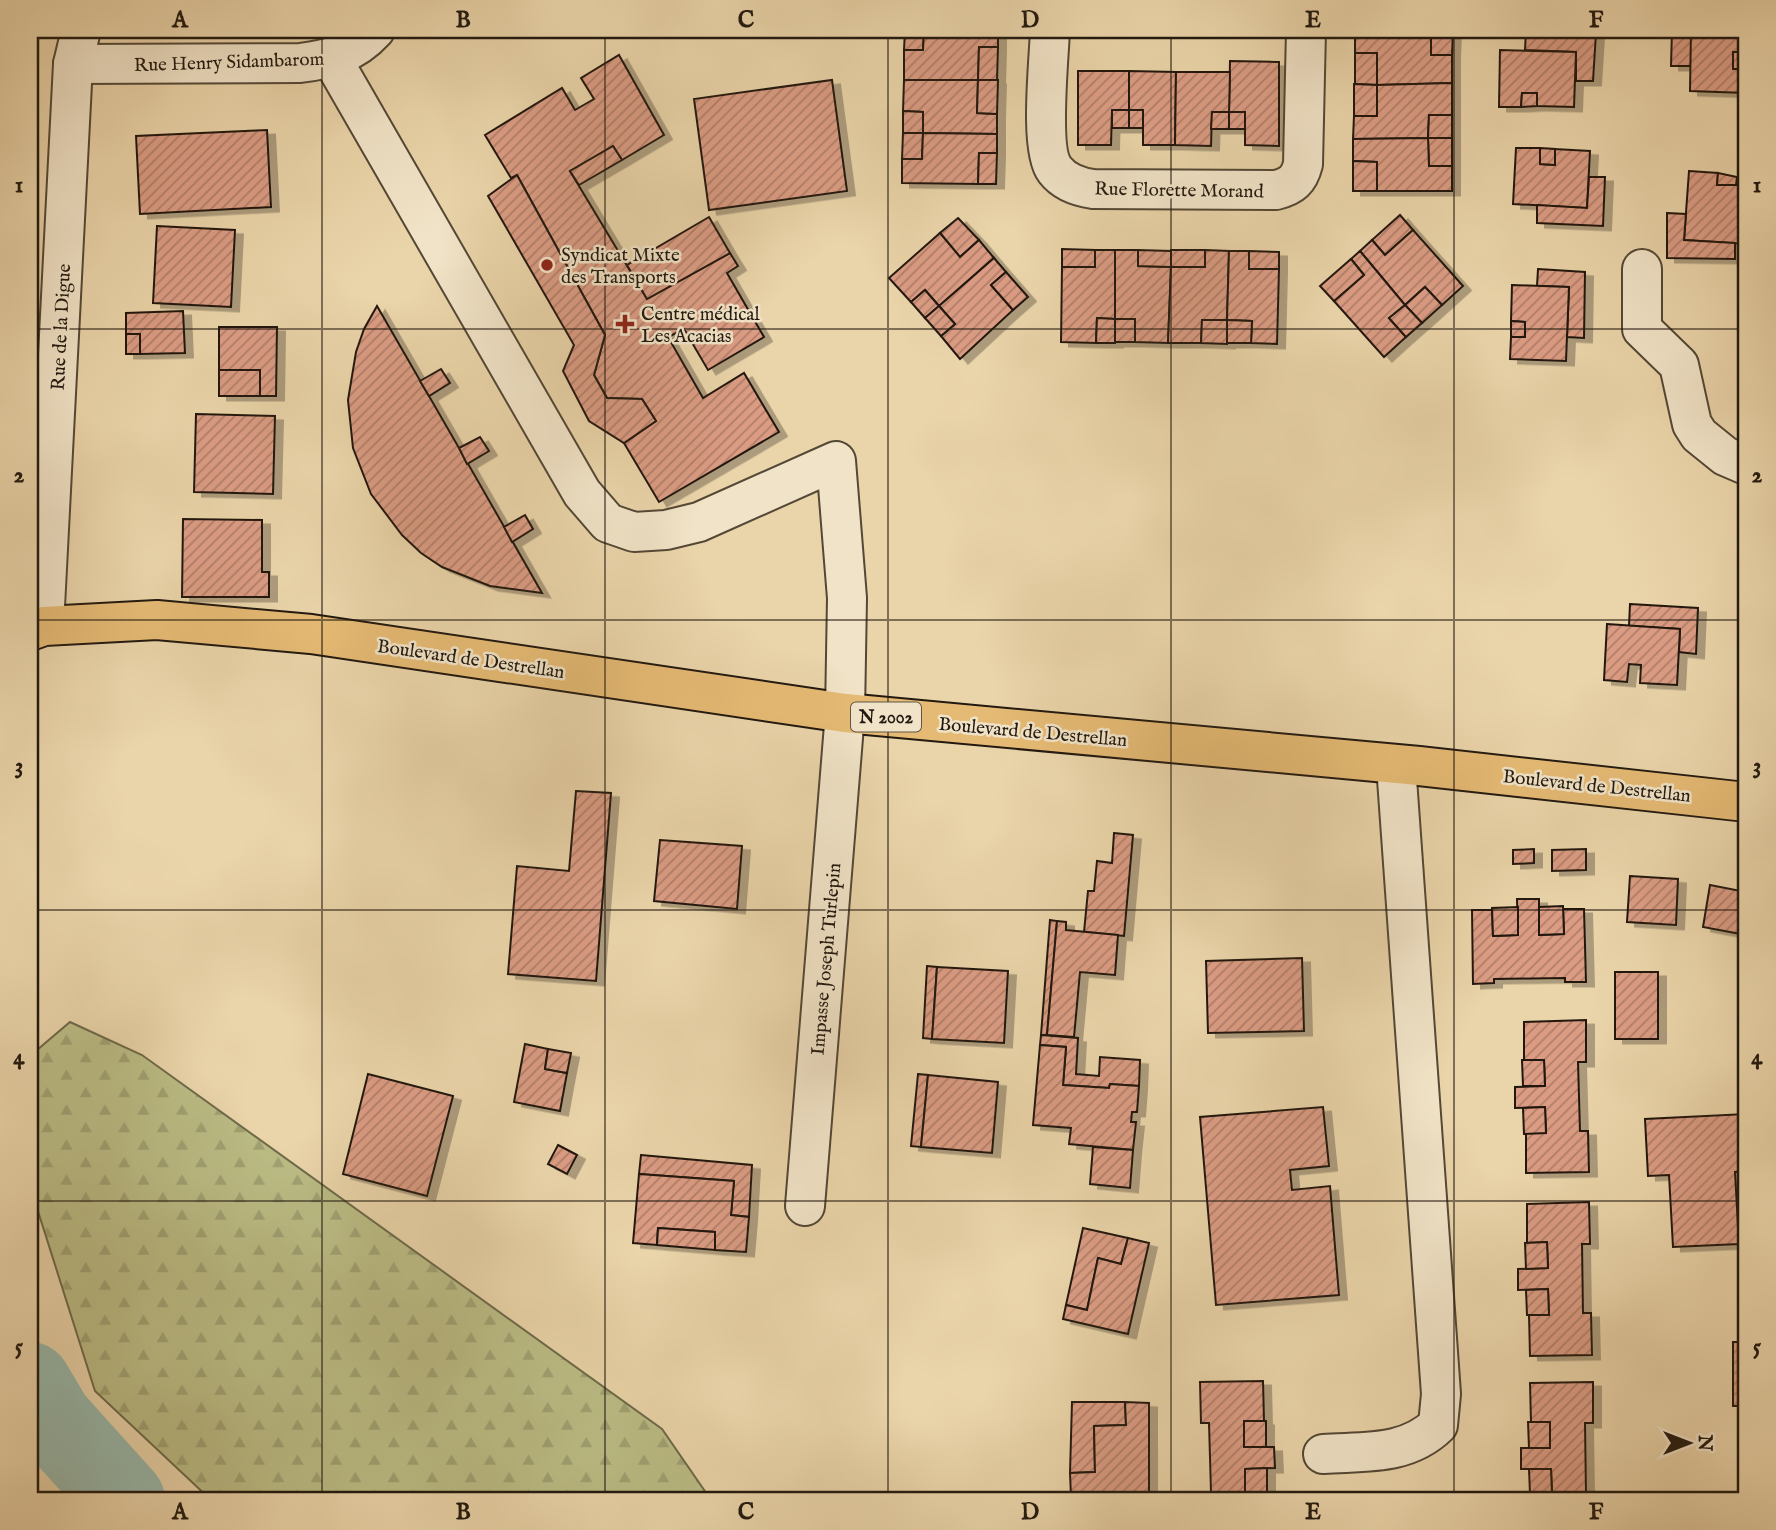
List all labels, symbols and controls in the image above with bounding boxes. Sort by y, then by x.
text: A [171,6,189,35]
text: B [455,6,471,35]
text: C [738,6,755,35]
text: D [1021,6,1039,35]
text: E [1305,6,1321,35]
text: F [1589,6,1604,35]
street label: Rue Henry Sidambarom [133,48,325,78]
text: 1 [15,171,23,200]
text: 1 [1753,171,1761,200]
street label: Rue Florette Morand [1094,178,1265,204]
place label: Syndicat Mixte des Transports [561,244,680,290]
marker: Syndicat Mixte des Transports [539,257,555,273]
street label: Rue de la Digue [47,263,77,391]
place label: Centre médical Les Acacias [641,303,761,349]
marker: Centre médical Les Acacias [615,314,635,334]
text: 2 [14,461,25,490]
text: 2 [1752,461,1763,490]
street label: Boulevard de Destrellan [376,635,566,685]
road number: N 2002 [851,702,921,732]
street label: Boulevard de Destrellan [938,713,1128,753]
text: 3 [15,752,23,781]
text: 3 [1753,752,1761,781]
street label: Boulevard de Destrellan [1502,765,1692,809]
street label: Impasse Joseph Turlepin [807,862,847,1056]
text: 4 [13,1043,25,1072]
text: 4 [1751,1043,1763,1072]
text: 5 [15,1333,24,1362]
text: 5 [1753,1333,1762,1362]
north arrow [1654,1408,1724,1478]
text: N [1692,1434,1716,1452]
text: A [171,1498,189,1527]
text: B [455,1498,471,1527]
text: C [738,1498,755,1527]
text: D [1021,1498,1039,1527]
text: E [1305,1498,1321,1527]
text: F [1589,1498,1604,1527]

